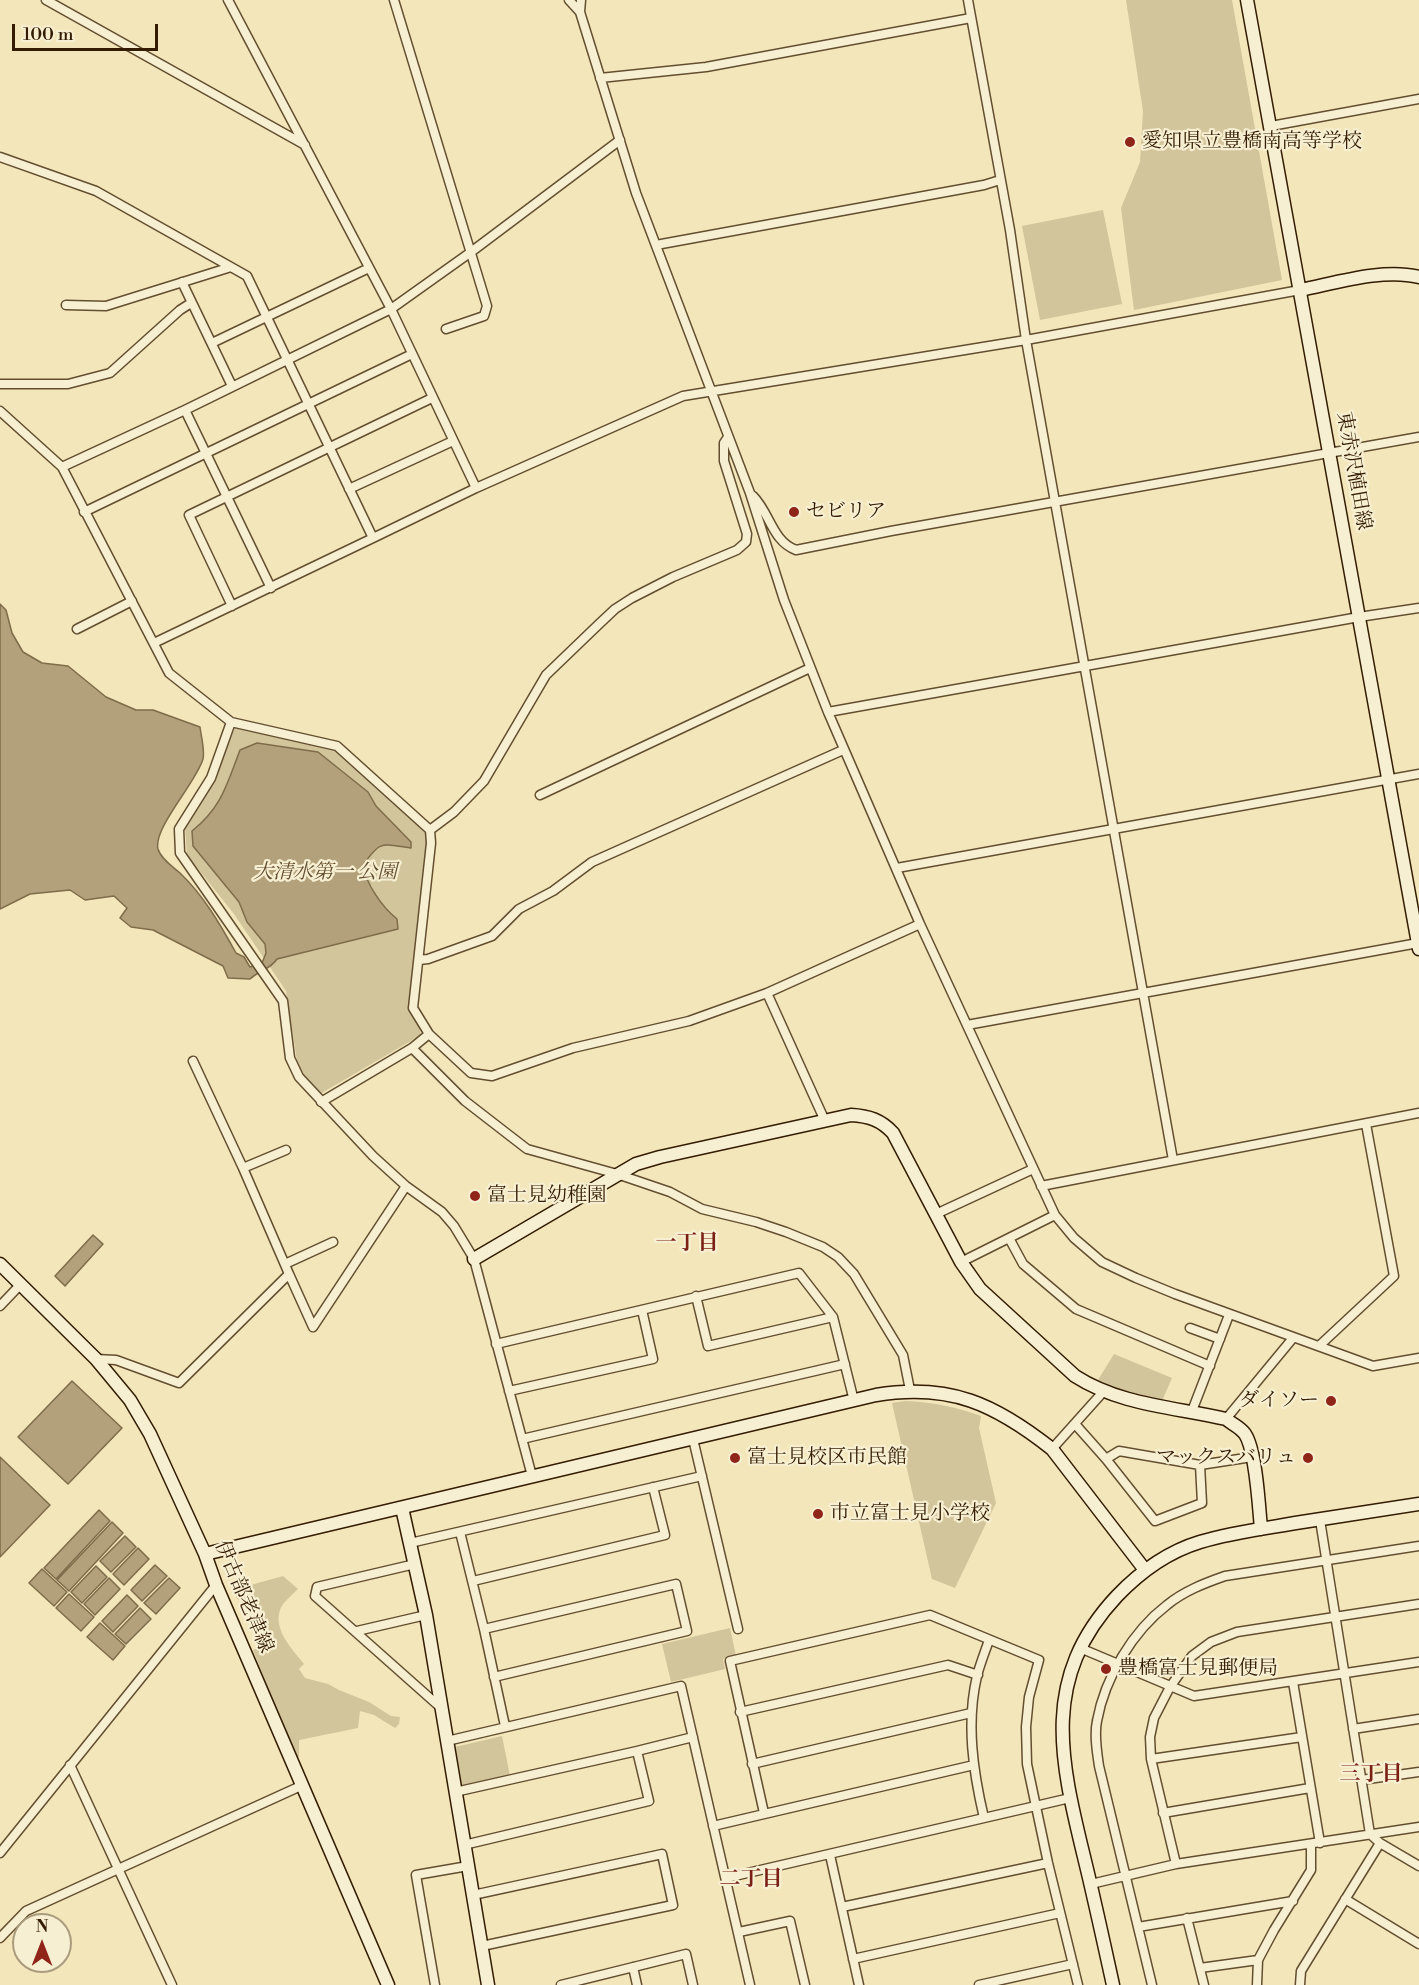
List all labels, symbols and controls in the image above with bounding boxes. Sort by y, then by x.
scale bar [15,12,160,50]
text: 100 m [23,23,74,46]
place label: 愛知県立豊橋南高等学校 [1142,130,1362,154]
marker: 愛知県立豊橋南高等学校 [1123,135,1137,149]
street label: 東赤沢植田線 [1331,410,1375,532]
place label: セビリア [806,500,886,524]
marker: セビリア [787,505,801,519]
park label: 大清水第一 公園 [253,861,397,885]
place label: 富士見幼稚園 [487,1184,607,1208]
marker: 富士見幼稚園 [468,1189,482,1203]
district label: 一丁目 [656,1231,718,1257]
place label: ダイソー [1239,1389,1319,1413]
marker: ダイソー [1324,1394,1338,1408]
place label: 富士見校区市民館 [747,1446,907,1470]
place label: マックスバリュ [1156,1446,1296,1470]
marker: 富士見校区市民館 [728,1451,742,1465]
marker: マックスバリュ [1301,1451,1315,1465]
place label: 市立富士見小学校 [830,1502,990,1526]
marker: 市立富士見小学校 [811,1507,825,1521]
street label: 伊古部老津線 [209,1537,277,1657]
place label: 豊橋富士見郵便局 [1118,1657,1278,1681]
marker: 豊橋富士見郵便局 [1099,1662,1113,1676]
district label: 三丁目 [1340,1762,1402,1788]
district label: 二丁目 [720,1867,782,1893]
north arrow [12,1913,72,1973]
text: N [36,1917,48,1937]

